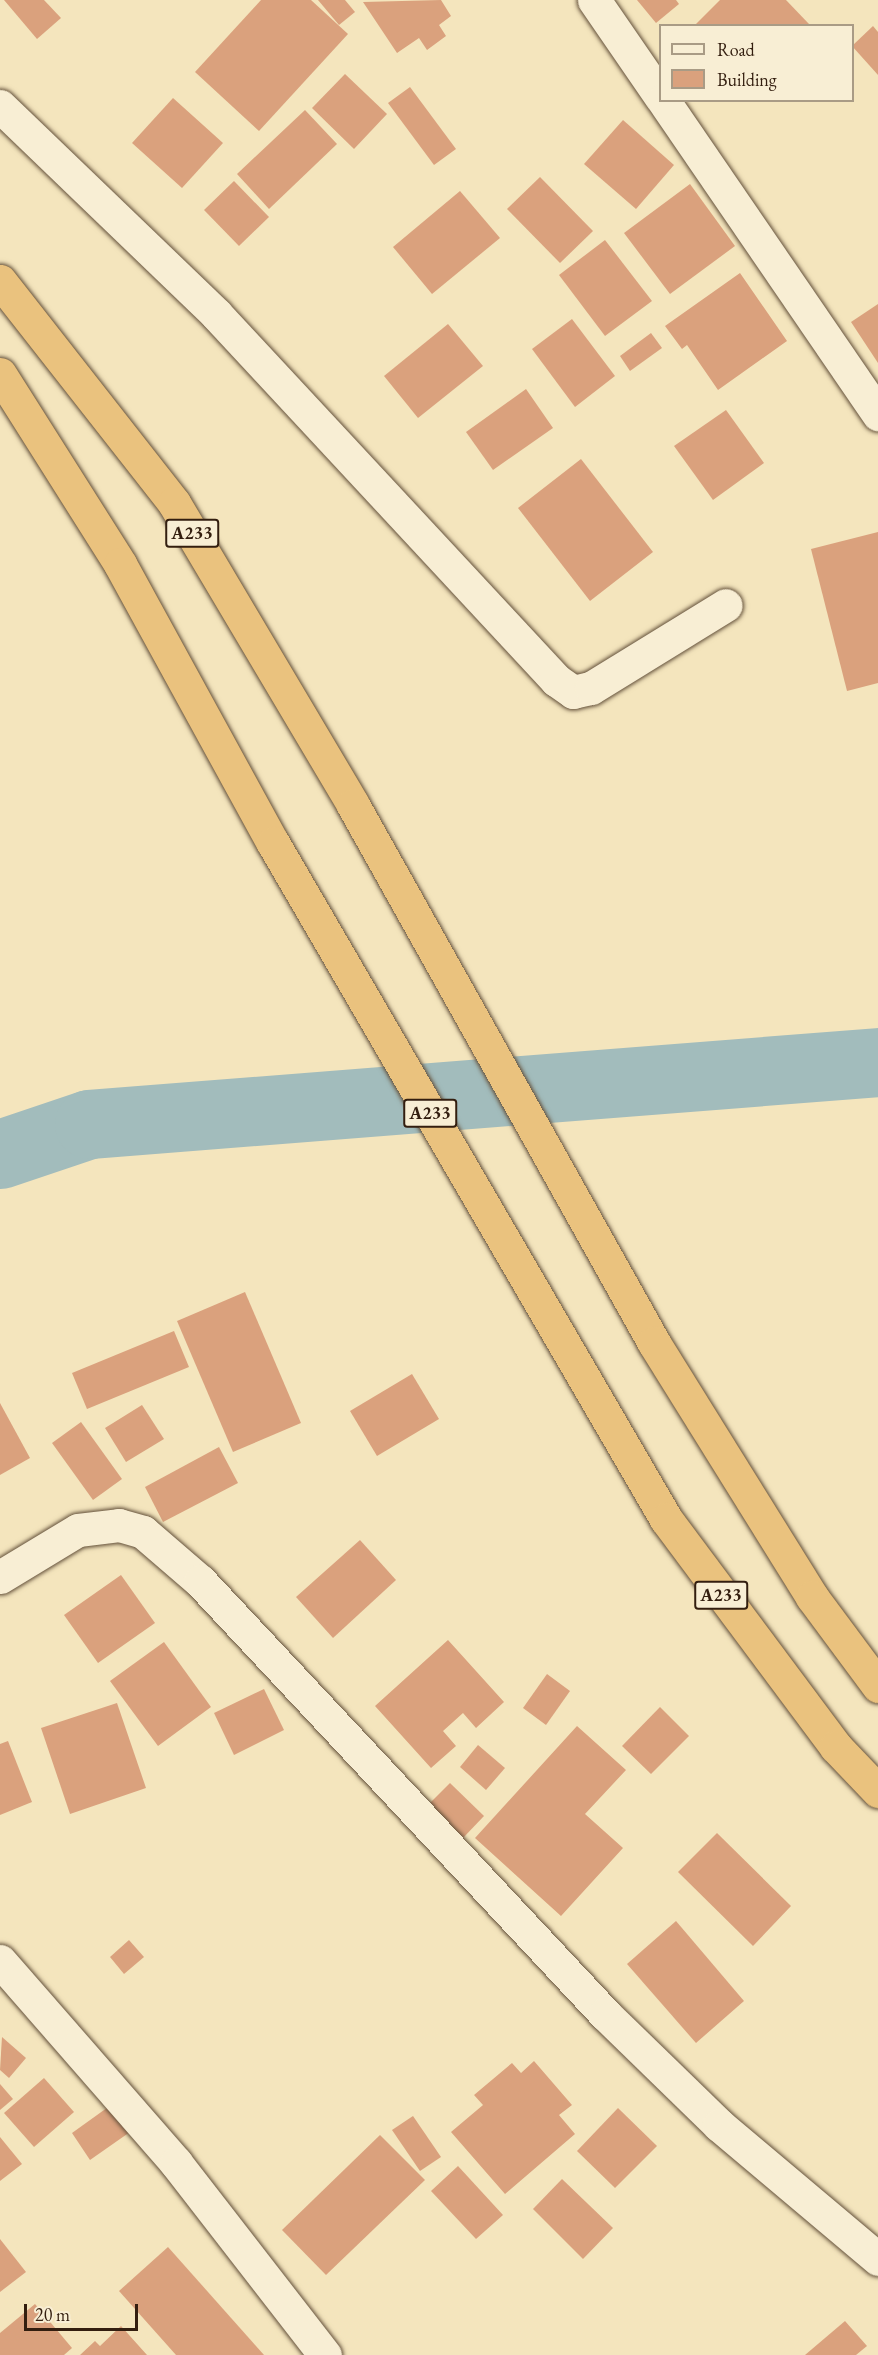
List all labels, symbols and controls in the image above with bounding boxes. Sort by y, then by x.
legend [659,24,854,102]
text: Road [717,38,755,61]
text: Building [717,68,777,91]
road number: A233 [165,518,219,548]
road number: A233 [403,1098,457,1128]
road number: A233 [694,1580,748,1610]
scale bar [27,2292,141,2330]
text: 20 m [35,2303,70,2326]

